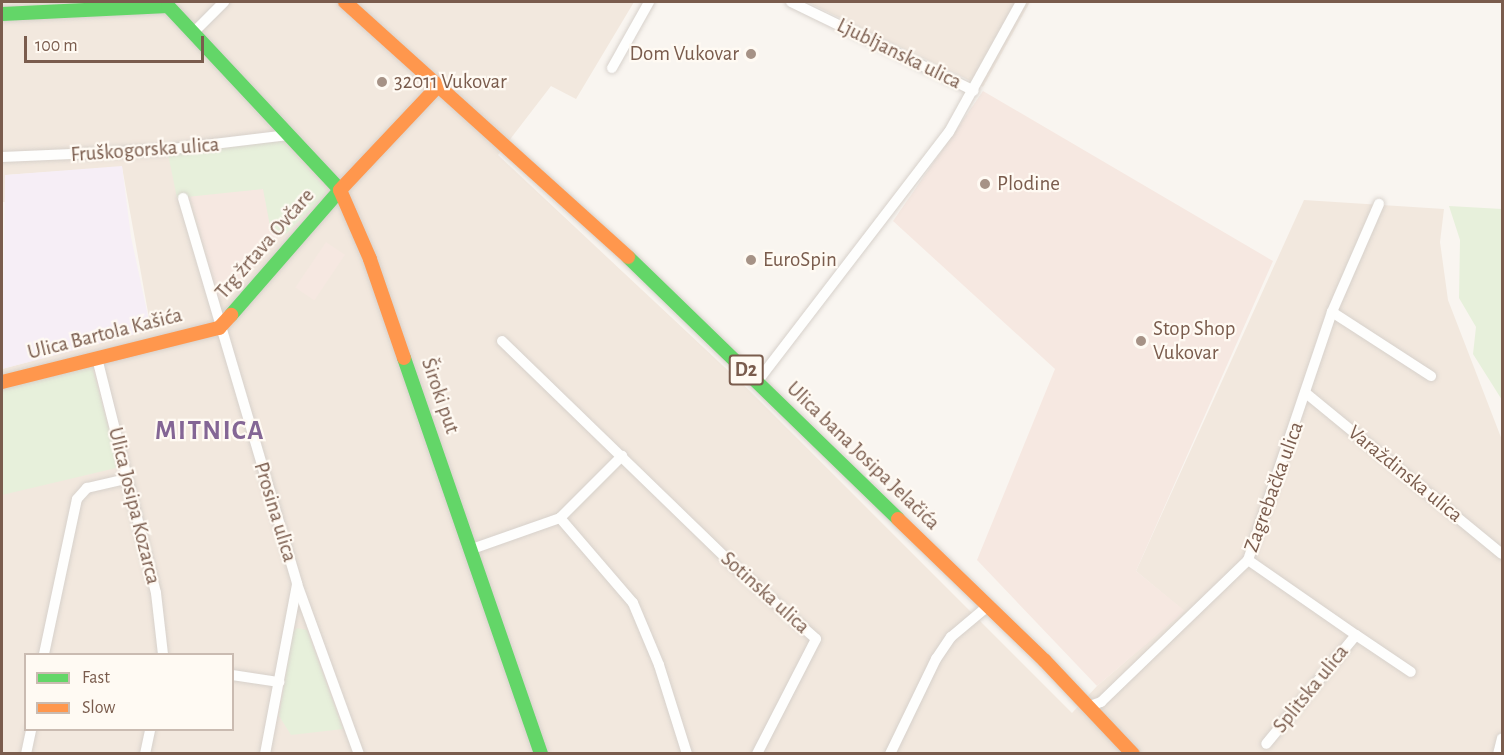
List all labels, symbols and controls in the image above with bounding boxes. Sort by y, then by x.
street label: Ljubljanska ulica [833,13,965,95]
scale bar [27,24,207,62]
text: 100 m [35,37,78,55]
place label: Dom Vukovar [629,41,739,67]
marker: Dom Vukovar [744,47,758,61]
place label: 32011 Vukovar [394,69,507,95]
marker: 32011 Vukovar [375,75,389,89]
street label: Fruškogorska ulica [70,132,220,168]
place label: Plodine [997,171,1060,197]
marker: Plodine [978,177,992,191]
street label: Trg žrtava Ovčare [210,183,320,305]
place label: EuroSpin [763,247,837,273]
marker: EuroSpin [744,253,758,267]
street label: Ulica Bartola Kašića [25,303,185,365]
place label: Stop Shop Vukovar [1153,316,1235,366]
marker: Stop Shop Vukovar [1134,334,1148,348]
road number: D2 [728,353,764,387]
street label: Široki put [415,355,465,437]
street label: Ulica bana Josipa Jelačića [781,376,945,536]
district label: MITNICA [155,415,265,447]
street label: Zagrebačka ulica [1239,418,1309,556]
street label: Varaždinska ulica [1343,420,1467,528]
street label: Ulica Josipa Kozarca [102,425,166,587]
street label: Prosina ulica [248,459,302,565]
street label: Sotinska ulica [715,546,815,640]
street label: Splitska ulica [1268,640,1354,738]
legend [24,653,234,731]
text: Fast [82,669,110,687]
text: Slow [82,699,115,717]

